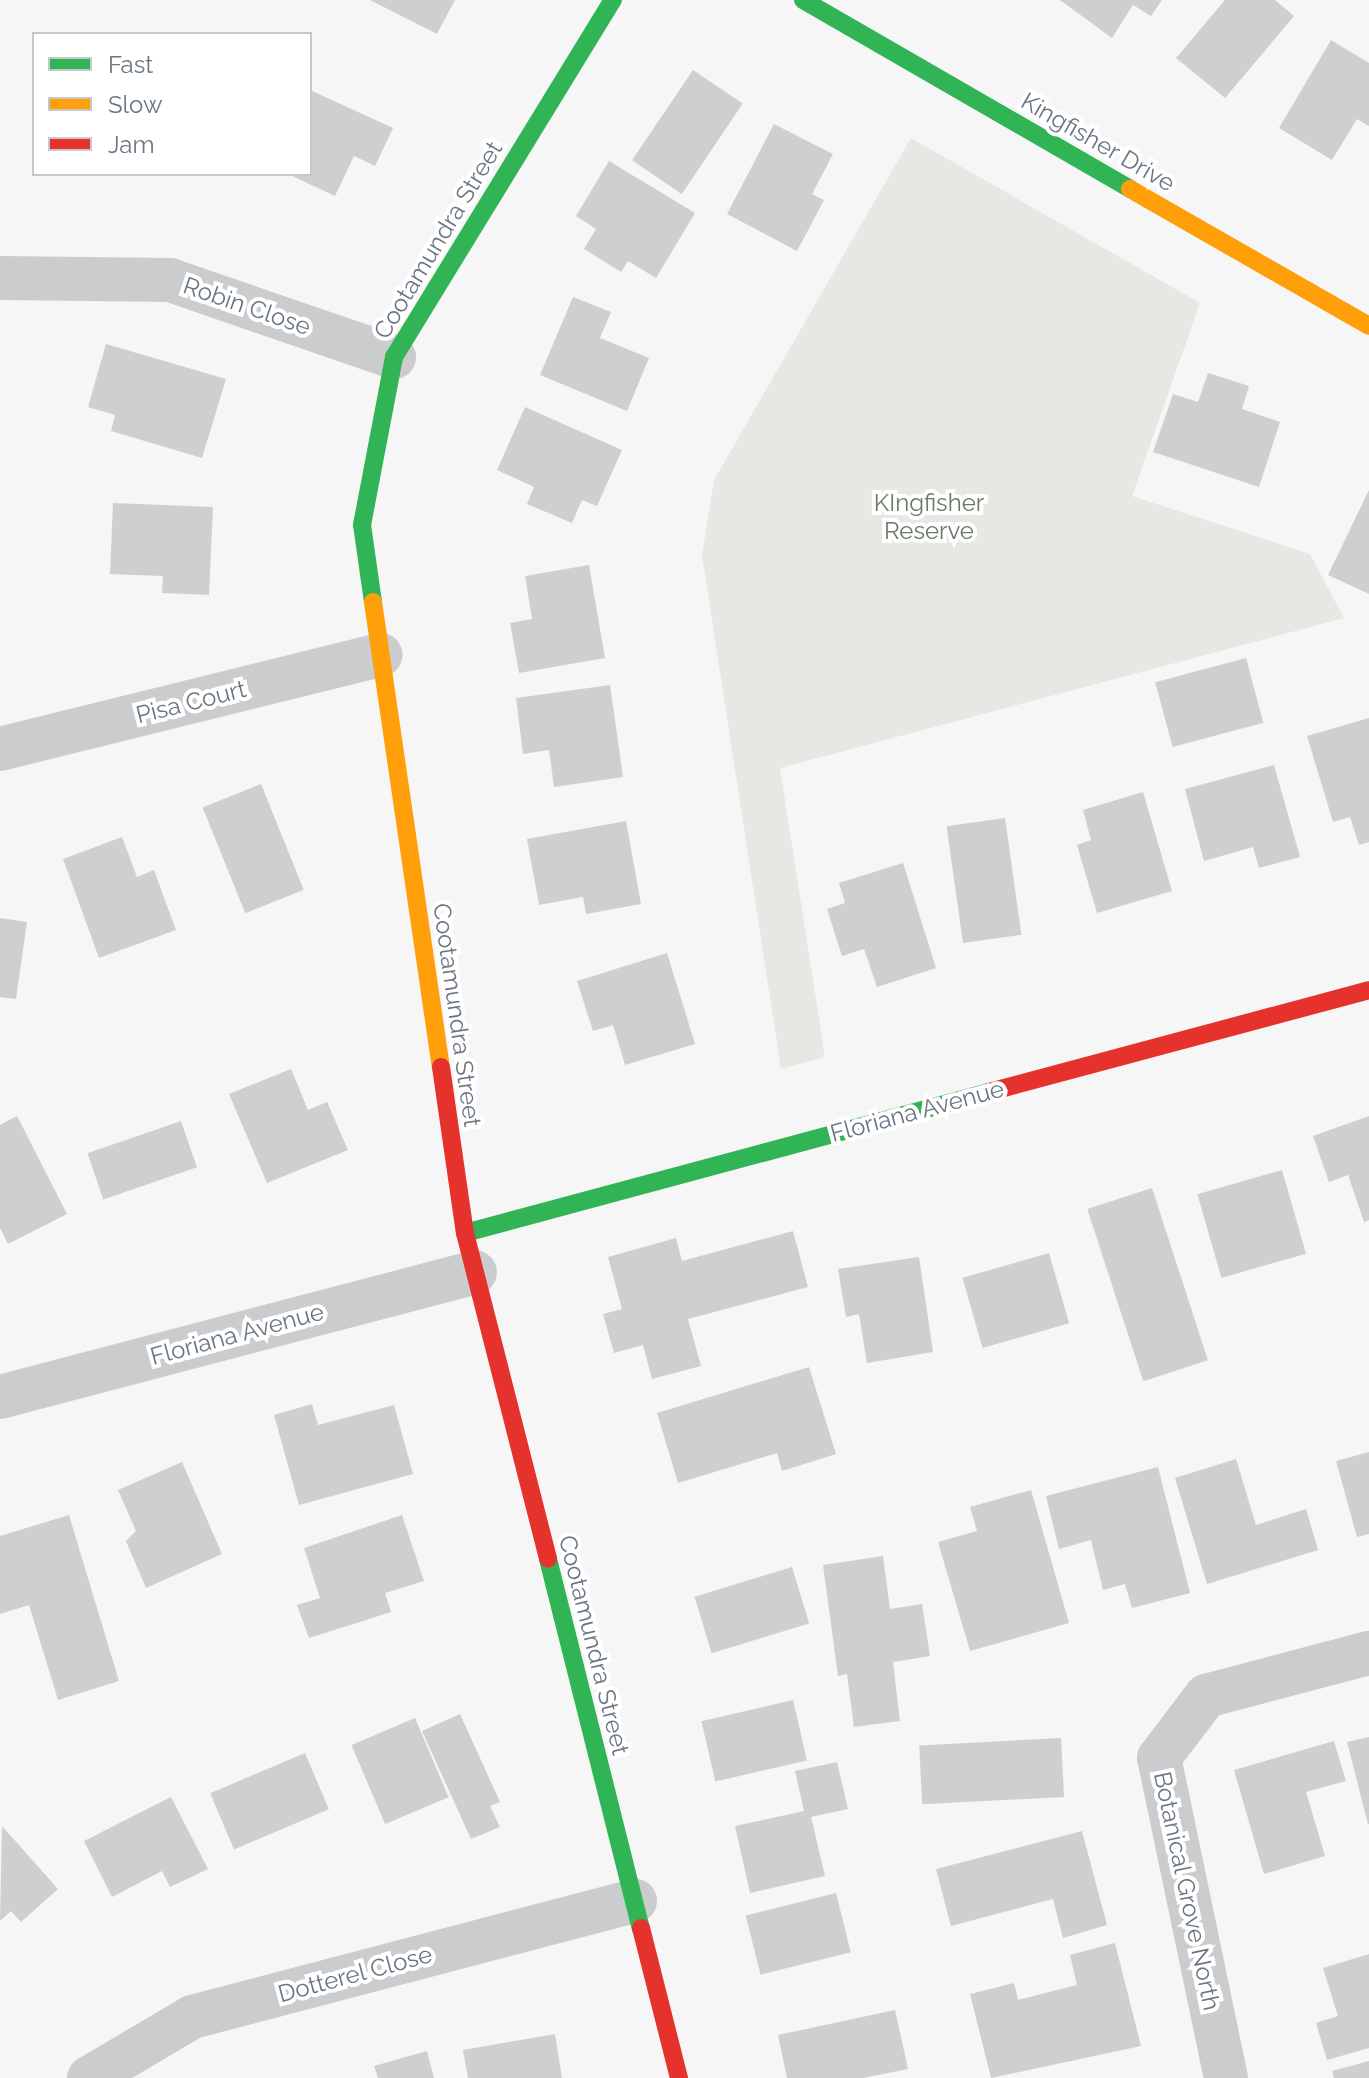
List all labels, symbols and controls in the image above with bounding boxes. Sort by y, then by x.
legend [32,32,312,176]
text: Fast [108,50,153,79]
street label: Kingfisher Drive [1016,86,1180,198]
text: Slow [108,90,162,119]
text: Jam [108,130,154,159]
street label: Cootamundra Street [368,136,508,344]
street label: Robin Close [180,271,314,341]
park label: KIngfisher Reserve [874,489,984,545]
street label: Pisa Court [133,674,249,730]
street label: Cootamundra Street [427,901,487,1129]
street label: Floriana Avenue [827,1074,1007,1148]
street label: Floriana Avenue [147,1297,327,1371]
street label: Cootamundra Street [553,1532,635,1758]
street label: Botanical Grove North [1148,1769,1226,2013]
street label: Dotterel Close [275,1940,435,2008]

